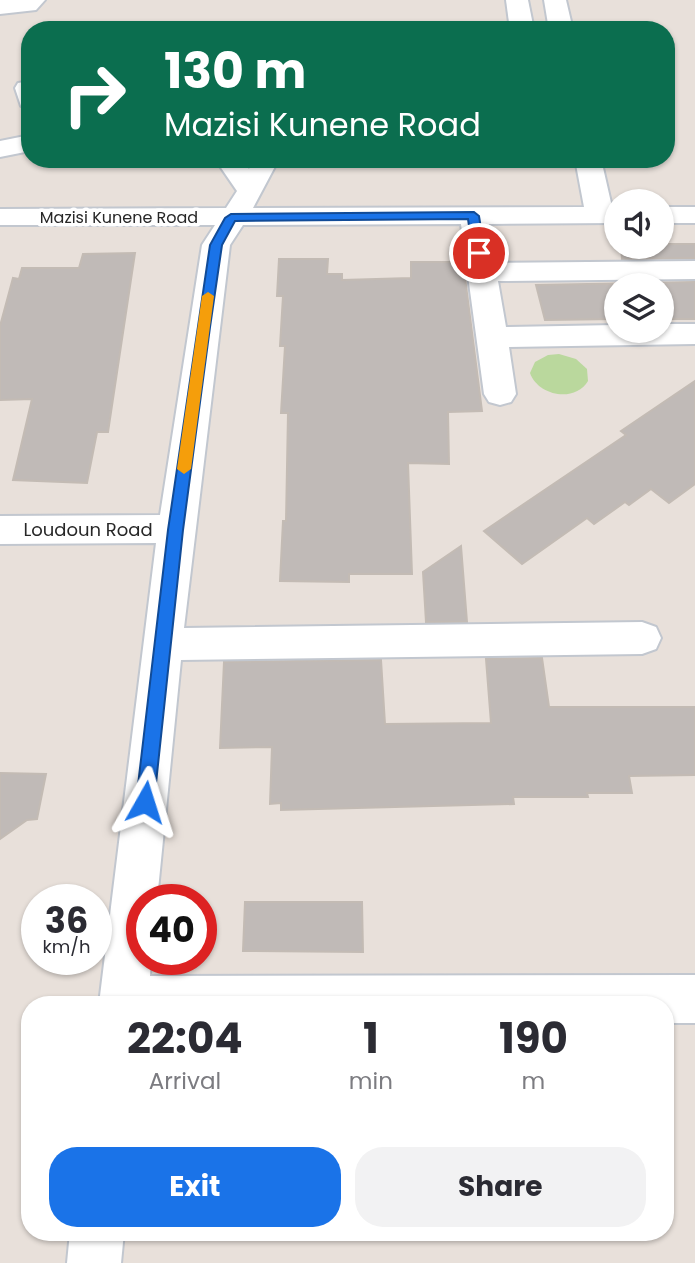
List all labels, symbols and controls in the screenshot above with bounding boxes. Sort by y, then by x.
text: 130 m [164,37,306,105]
icon: right [49,49,140,140]
text: Mazisi Kunene Road [164,102,481,147]
map controls [604,189,674,343]
button: sound [604,189,674,259]
street label: Mazisi Kunene Road [40,206,198,229]
pin [449,223,509,283]
icon: arrive [460,234,498,272]
button: layers [604,273,674,343]
street label: Loudoun Road [23,517,153,542]
position arrow [108,765,182,839]
speed limit sign: 40 [126,884,217,975]
text: 36 [45,896,88,945]
text: km/h [43,934,90,959]
text: 22:04 [127,1009,243,1068]
text: 1 [363,1009,379,1068]
text: 190 [499,1009,568,1068]
text: Arrival [149,1065,221,1097]
text: min [349,1065,393,1097]
text: m [522,1065,545,1097]
button: Exit [49,1147,341,1227]
button: Share [355,1147,646,1227]

